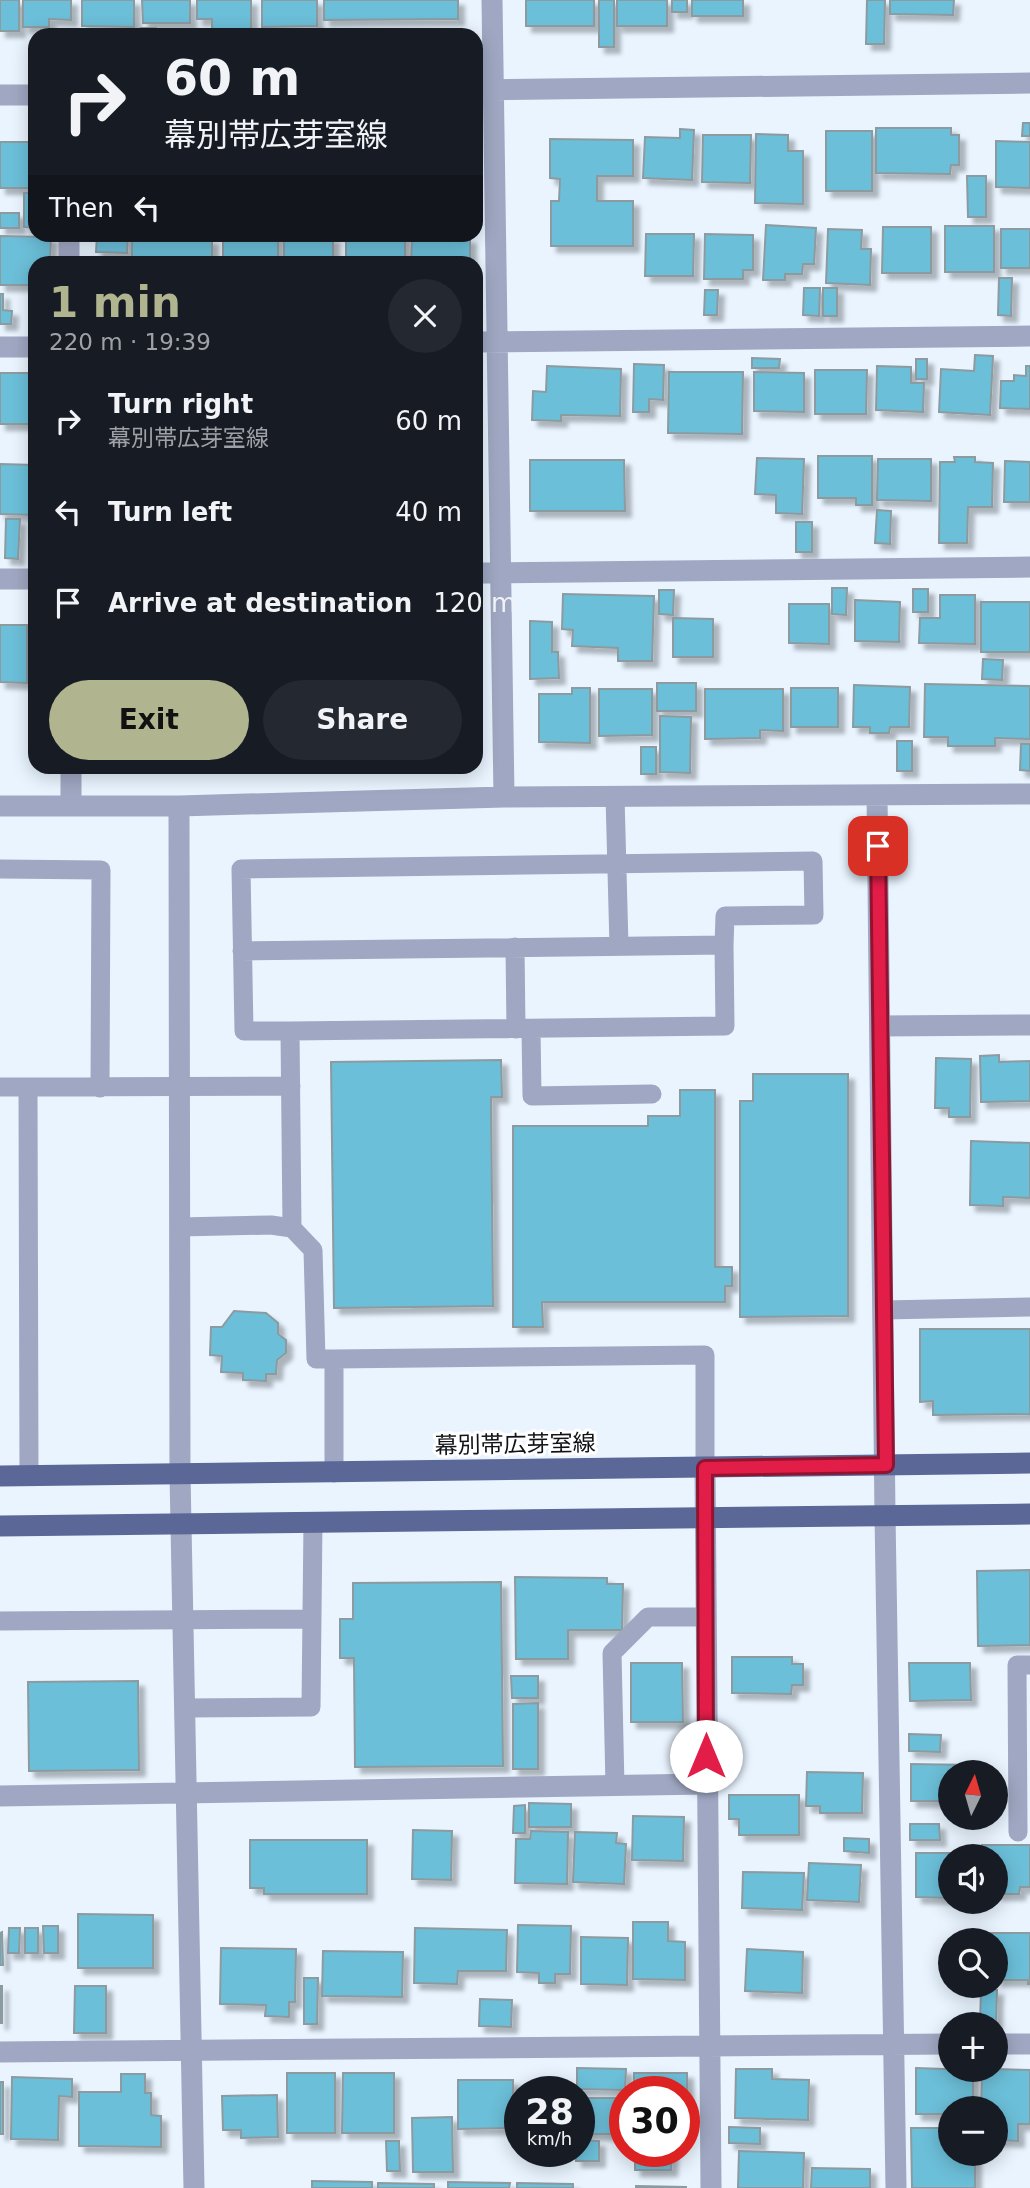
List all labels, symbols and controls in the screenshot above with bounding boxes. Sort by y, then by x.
text: 60 m [164,50,300,107]
icon: right [49,56,140,147]
text: 幕別帯広芽室線 [164,116,388,154]
icon: left [128,189,166,227]
text: Then [49,193,114,223]
text: 1 min [49,278,181,327]
button: close [388,279,462,353]
text: 220 m · 19:39 [49,329,211,355]
text: Turn right [108,389,253,419]
icon: right [49,402,87,440]
text: 60 m [395,406,462,436]
text: 幕別帯広芽室線 [108,425,269,451]
icon: left [49,493,87,531]
text: Turn left [108,497,232,527]
text: 40 m [395,497,462,527]
icon: arrive [49,584,87,622]
text: Arrive at destination [108,588,412,618]
text: 120 m [433,588,516,618]
button: Exit [49,680,249,760]
button: Share [263,680,462,760]
pin [848,816,908,876]
icon: arrive [859,827,897,865]
street label: 幕別帯広芽室線 [434,1430,596,1458]
position arrow [669,1719,743,1793]
north arrow [938,1760,1008,1830]
map controls [938,1760,1008,2166]
button: sound [938,1844,1008,1914]
button: search [938,1928,1008,1998]
button: + [938,2012,1008,2082]
speed limit sign: 30 [609,2076,700,2167]
text: 28 [525,2092,574,2132]
button: − [938,2096,1008,2166]
text: km/h [527,2128,572,2149]

